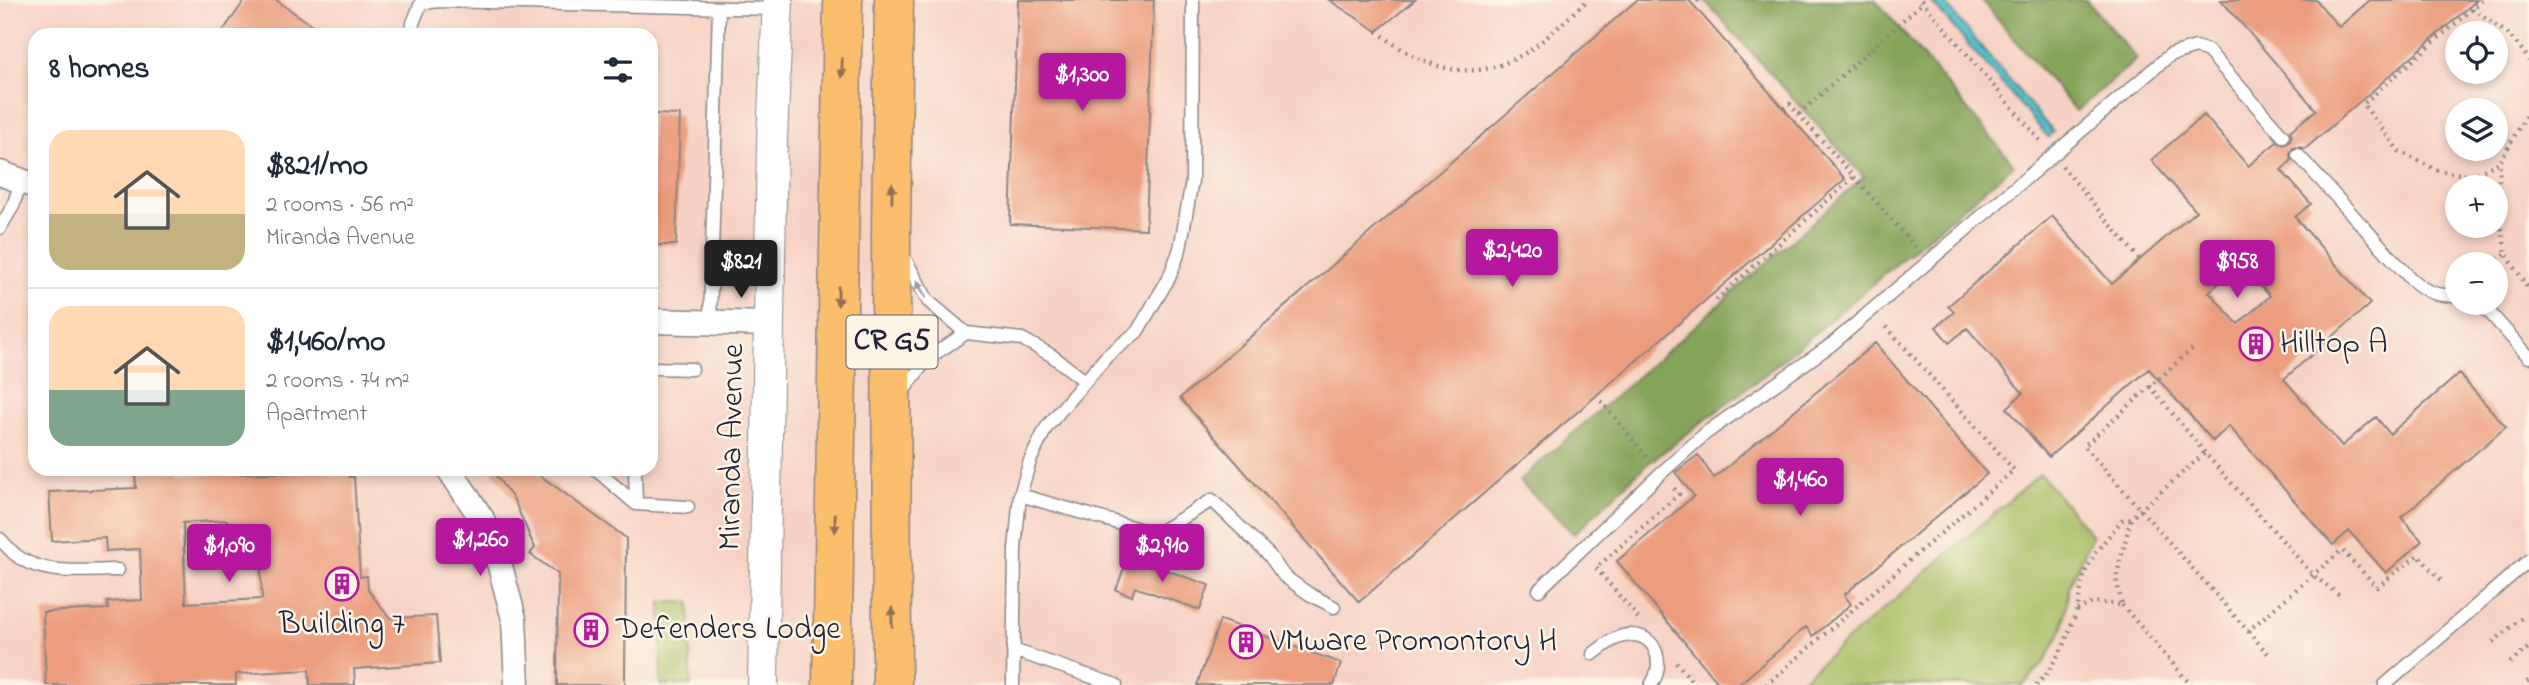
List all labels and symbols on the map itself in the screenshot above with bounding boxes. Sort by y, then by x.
pin: $1,300 [1025,54,1139,113]
one-way arrow [836,57,848,79]
one-way arrow [886,182,898,204]
pin: $2,420 [1455,230,1569,289]
pin: $821 [700,240,782,300]
pin: $958 [2196,240,2278,300]
one-way arrow [916,279,927,299]
one-way arrow [833,285,844,307]
road number: CR G5 [846,316,938,368]
place label: Hilltop A [2280,321,2388,368]
building icon: Hilltop A [2237,325,2275,363]
street label: Miranda Avenue [708,342,758,551]
pin: $1,460 [1743,458,1857,518]
one-way arrow [829,512,841,534]
pin: $1,260 [423,518,537,578]
pin: $1,090 [172,524,286,584]
pin: $2,910 [1105,524,1219,584]
building icon: Building 7 [323,565,361,603]
place label: Building 7 [278,602,405,649]
one-way arrow [886,606,898,628]
place label: Defenders Lodge [615,607,841,654]
building icon: Defenders Lodge [572,611,610,649]
place label: VMware Promontory H [1269,619,1557,666]
building icon: VMware Promontory H [1227,623,1265,661]

